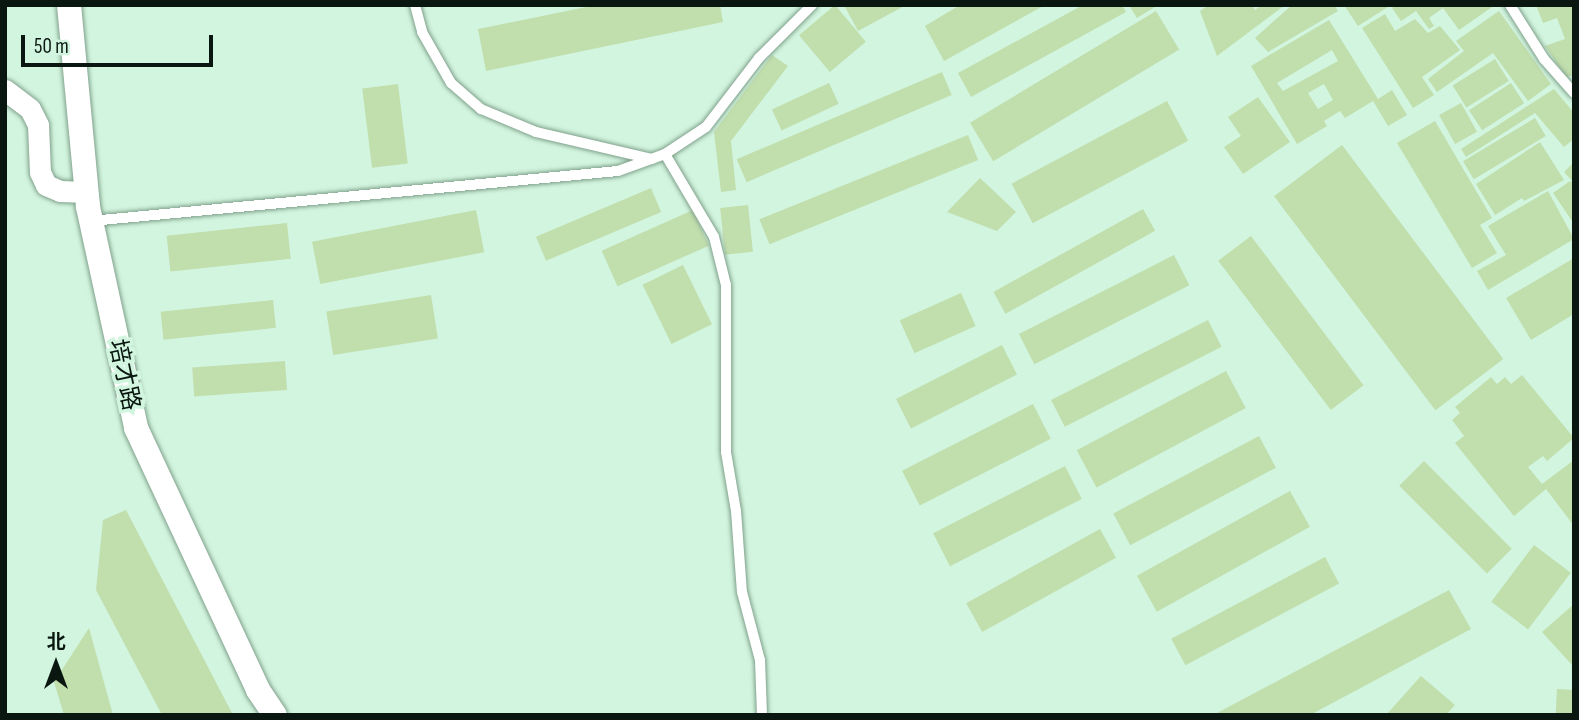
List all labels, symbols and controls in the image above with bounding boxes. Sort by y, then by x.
scale bar [24,21,217,65]
text: 50 m [34,34,69,59]
street label: 培才路 [102,337,146,413]
north arrow [21,629,91,699]
text: 北 [46,631,66,654]

